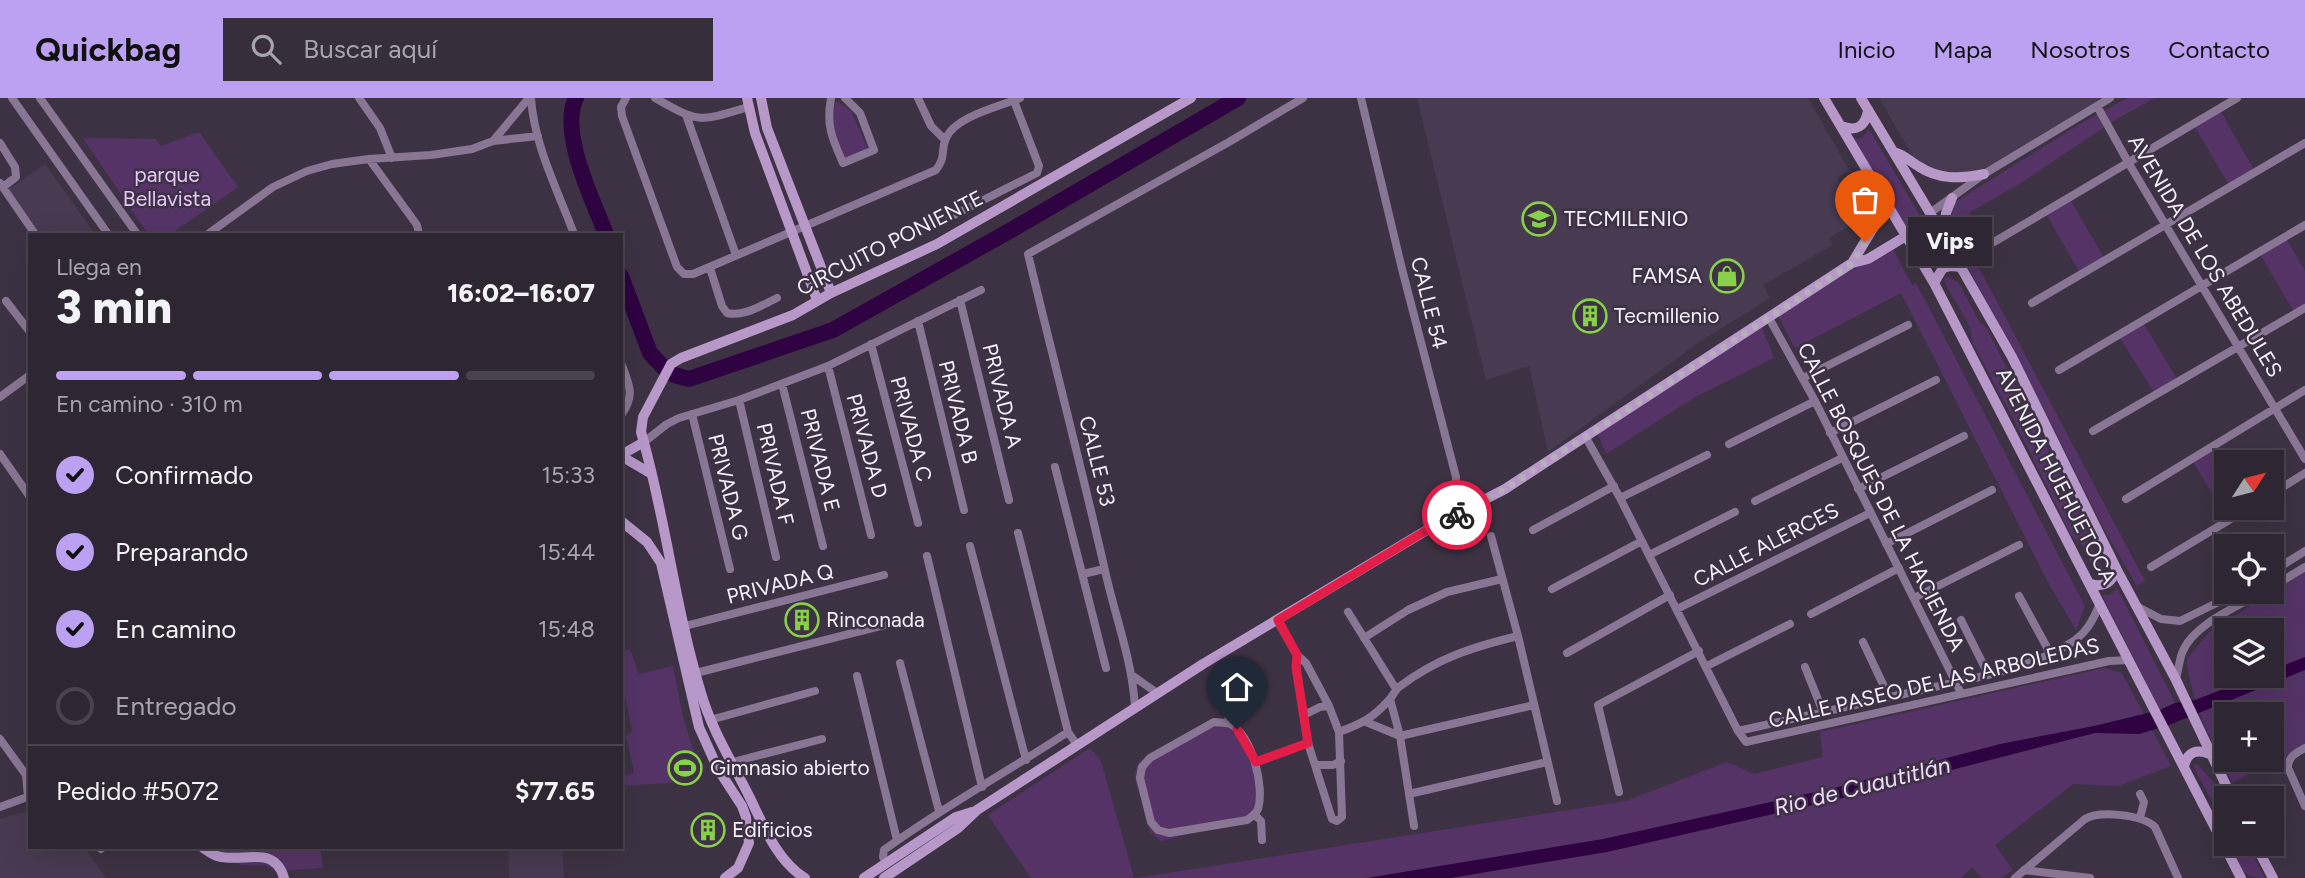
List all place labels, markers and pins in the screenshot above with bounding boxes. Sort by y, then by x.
pin [1835,170,1895,242]
school or university icon: TECMILENIO [1520,200,1558,238]
place label: TECMILENIO [1564,206,1688,231]
callout: Vips [1907,218,1991,266]
shop icon: FAMSA [1708,257,1746,295]
place label: FAMSA [1632,263,1702,288]
building icon: Tecmillenio [1571,297,1609,335]
place label: Tecmillenio [1614,303,1719,328]
building icon: Rinconada [783,601,821,639]
place label: Rinconada [826,607,925,632]
pin [1207,657,1267,729]
sports icon: Gimnasio abierto [666,749,704,787]
place label: Gimnasio abierto [710,755,870,780]
building icon: Edificios [689,811,727,849]
place label: Edificios [732,817,812,842]

